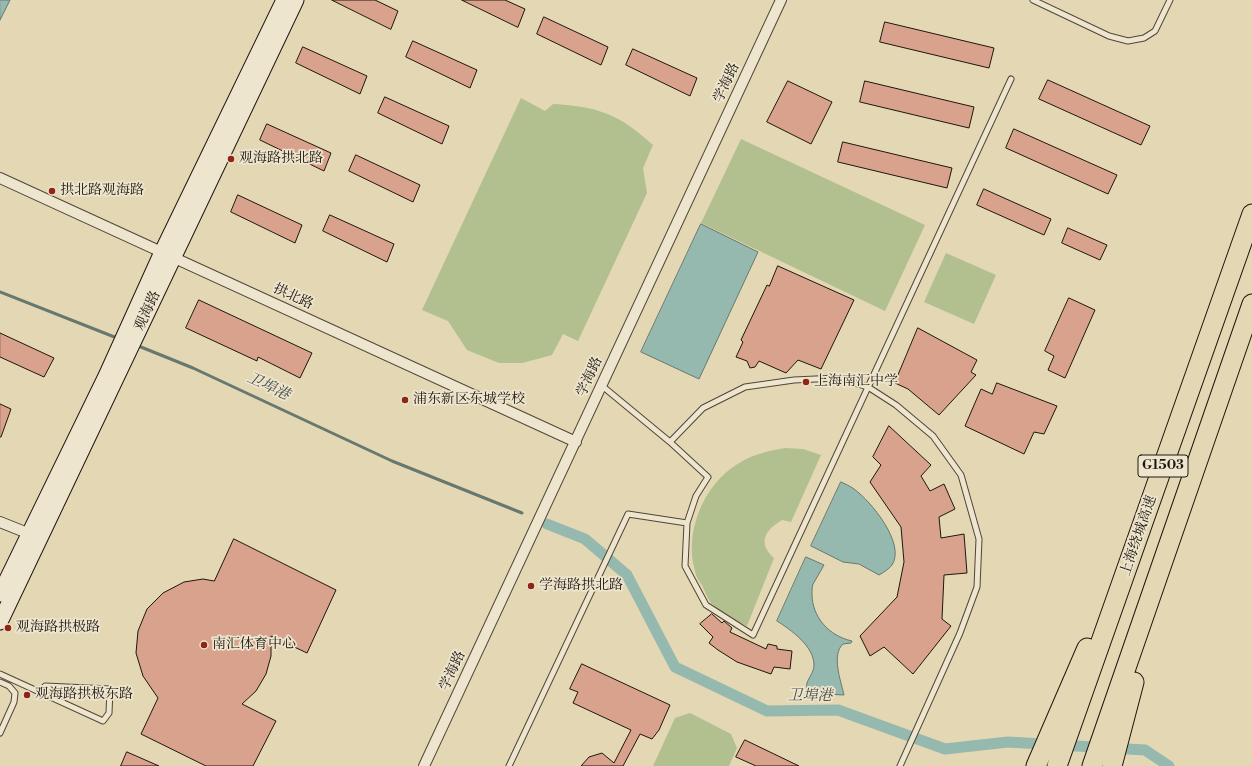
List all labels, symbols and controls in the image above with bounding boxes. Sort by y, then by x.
street label: 学海路 [711,60,743,106]
place label: 观海路拱北路 [239,151,323,167]
marker: 观海路拱北路 [226,154,236,164]
place label: 拱北路观海路 [60,183,144,199]
marker: 拱北路观海路 [47,186,57,196]
street label: 拱北路 [270,281,316,313]
street label: 观海路 [132,288,164,334]
street label: 学海路 [574,354,606,400]
water label: 卫埠港 [244,369,292,405]
place label: 上海南汇中学 [814,374,898,390]
marker: 上海南汇中学 [801,377,811,387]
place label: 浦东新区东城学校 [413,392,525,408]
marker: 浦东新区东城学校 [400,395,410,405]
road number: G1503 [1138,455,1188,477]
street label: 上海绕城高速 [1117,494,1161,578]
place label: 学海路拱北路 [539,578,623,594]
marker: 学海路拱北路 [526,581,536,591]
place label: 观海路拱极路 [16,620,100,636]
marker: 观海路拱极路 [3,623,13,633]
place label: 南汇体育中心 [212,637,296,653]
marker: 南汇体育中心 [199,640,209,650]
street label: 学海路 [437,648,469,694]
place label: 观海路拱极东路 [35,687,133,703]
water label: 卫埠港 [788,687,832,705]
marker: 观海路拱极东路 [22,690,32,700]

